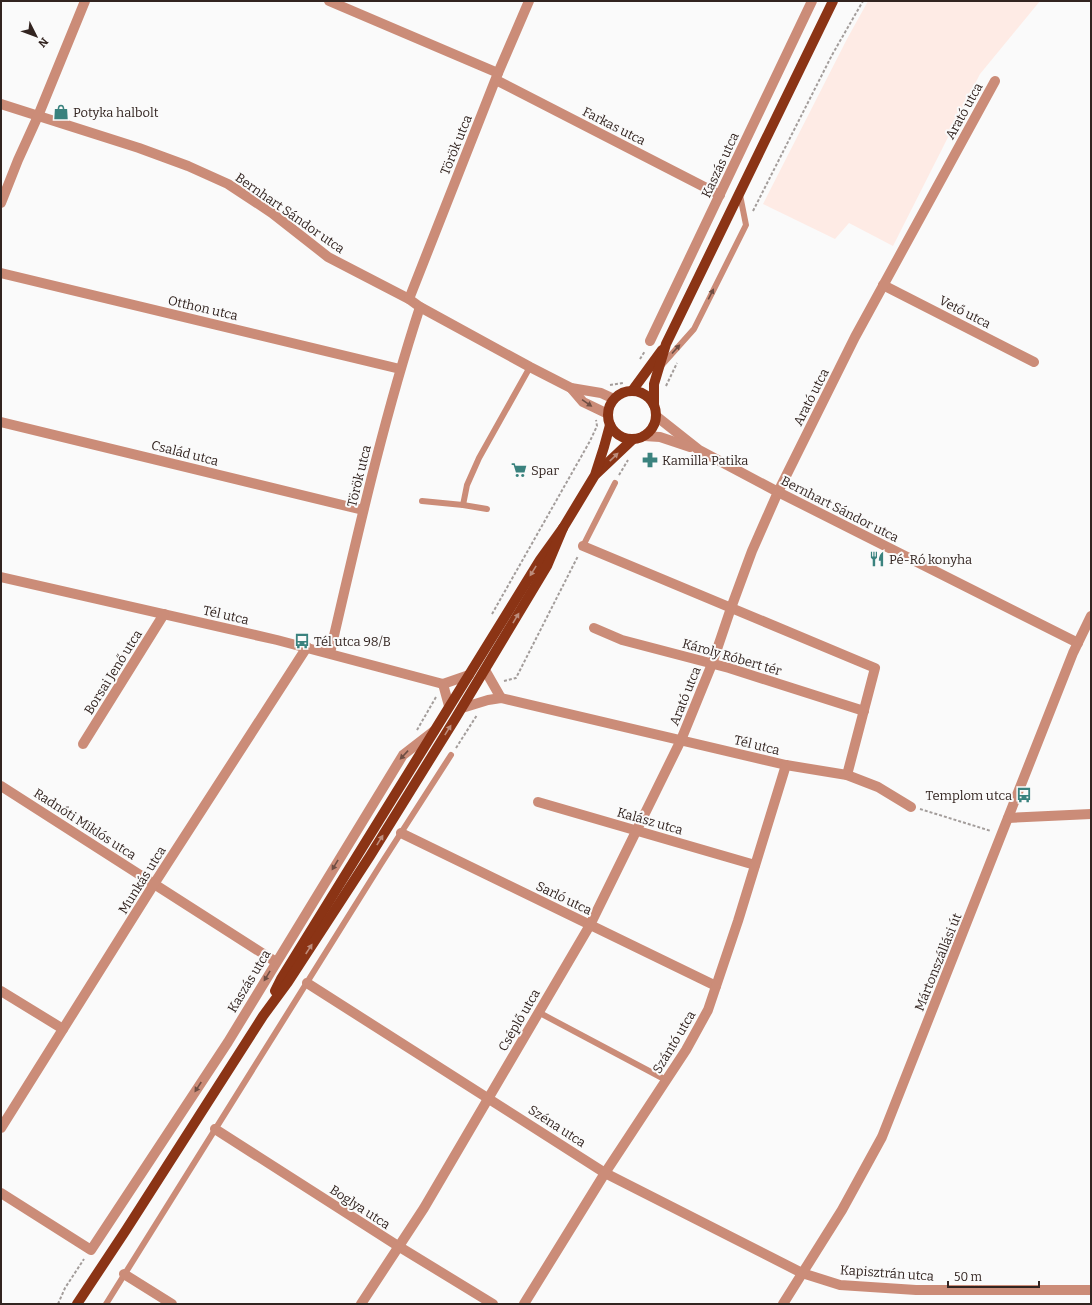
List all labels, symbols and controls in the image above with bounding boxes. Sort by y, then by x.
north arrow [16,16,56,56]
text: N [35,35,51,50]
street label: Arató utca [942,80,986,142]
shop icon: Potyka halbolt [52,103,70,121]
street label: Farkas utca [580,104,648,148]
place label: Potyka halbolt [73,105,159,120]
street label: Török utca [437,113,475,177]
street label: Kaszás utca [698,130,742,200]
street label: Bernhart Sándor utca [232,170,348,256]
one-way arrow [708,289,714,300]
street label: Otthon utca [167,293,239,323]
street label: Vető utca [937,293,993,331]
one-way arrow [672,344,681,354]
street label: Arató utca [790,366,832,428]
one-way arrow [582,399,593,407]
street label: Család utca [150,437,220,469]
street label: Török utca [344,443,374,509]
pharmacy icon: Kamilla Patika [641,451,659,469]
one-way arrow [609,452,619,462]
place label: Kamilla Patika [662,453,748,468]
supermarket icon: Spar [510,461,528,479]
place label: Spar [531,463,559,478]
street label: Bernhart Sándor utca [779,473,901,545]
restaurant icon: Pé-Ró konyha [868,550,886,568]
place label: Pé-Ró konyha [889,552,972,567]
one-way arrow [529,565,536,577]
street label: Tél utca [202,602,250,628]
one-way arrow [512,612,519,624]
street label: Borsai Jenő utca [81,627,145,717]
bus stop icon: Tél utca 98/B [293,632,311,650]
place label: Tél utca 98/B [314,634,391,649]
street label: Károly Róbert tér [681,636,784,678]
street label: Arató utca [666,664,704,728]
one-way arrow [445,724,452,736]
street label: Tél utca [733,732,781,758]
one-way arrow [399,750,408,760]
street label: Radnóti Miklós utca [31,785,139,863]
bus stop icon: Templom utca [1015,786,1033,804]
place label: Templom utca [925,788,1012,803]
street label: Kalász utca [615,804,685,838]
one-way arrow [377,834,384,846]
street label: Munkás utca [115,843,169,917]
one-way arrow [331,860,339,870]
street label: Sarló utca [534,878,594,918]
street label: Mártonszállási út [912,911,965,1013]
one-way arrow [305,944,313,954]
street label: Kaszás utca [224,947,274,1015]
one-way arrow [264,970,271,982]
street label: Cséplő utca [495,986,543,1054]
street label: Szántó utca [650,1008,698,1076]
one-way arrow [194,1081,202,1092]
street label: Széna utca [526,1102,588,1150]
street label: Boglya utca [327,1182,393,1232]
street label: Kapisztrán utca [840,1262,934,1284]
scale bar [948,1263,1039,1289]
text: 50 m [954,1270,983,1284]

